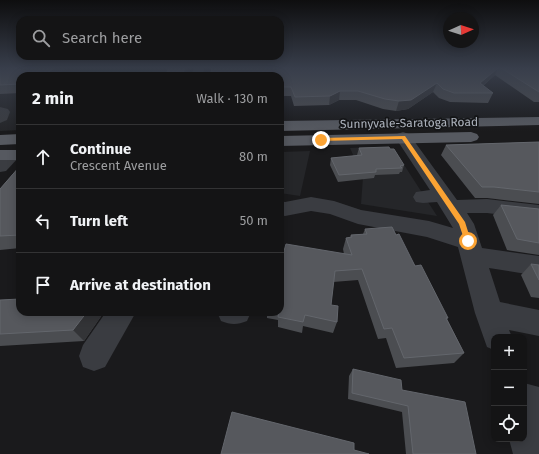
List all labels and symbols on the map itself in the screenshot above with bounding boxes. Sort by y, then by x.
north arrow [443,12,479,48]
street label: Sunnyvale-Saratoga Road [340,115,478,131]
route end [312,131,330,149]
route start [459,232,477,250]

